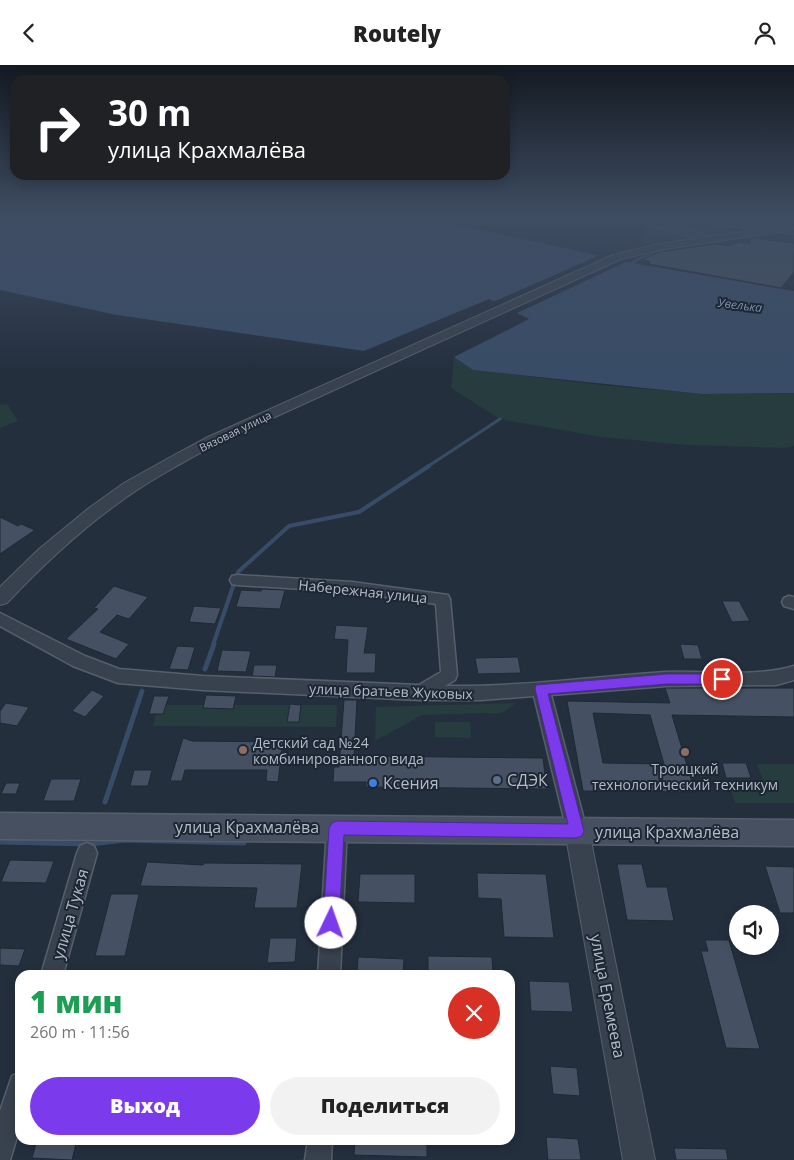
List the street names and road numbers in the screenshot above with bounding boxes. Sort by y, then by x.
street label: Вязовая улица [197,407,273,455]
street label: Набережная улица [298,575,428,607]
street label: улица братьев Жуковых [309,679,474,703]
street label: улица Крахмалёва [175,816,319,838]
street label: улица Крахмалёва [595,821,739,843]
street label: улица Тукая [47,866,93,962]
street label: улица Еремеева [585,932,631,1060]

